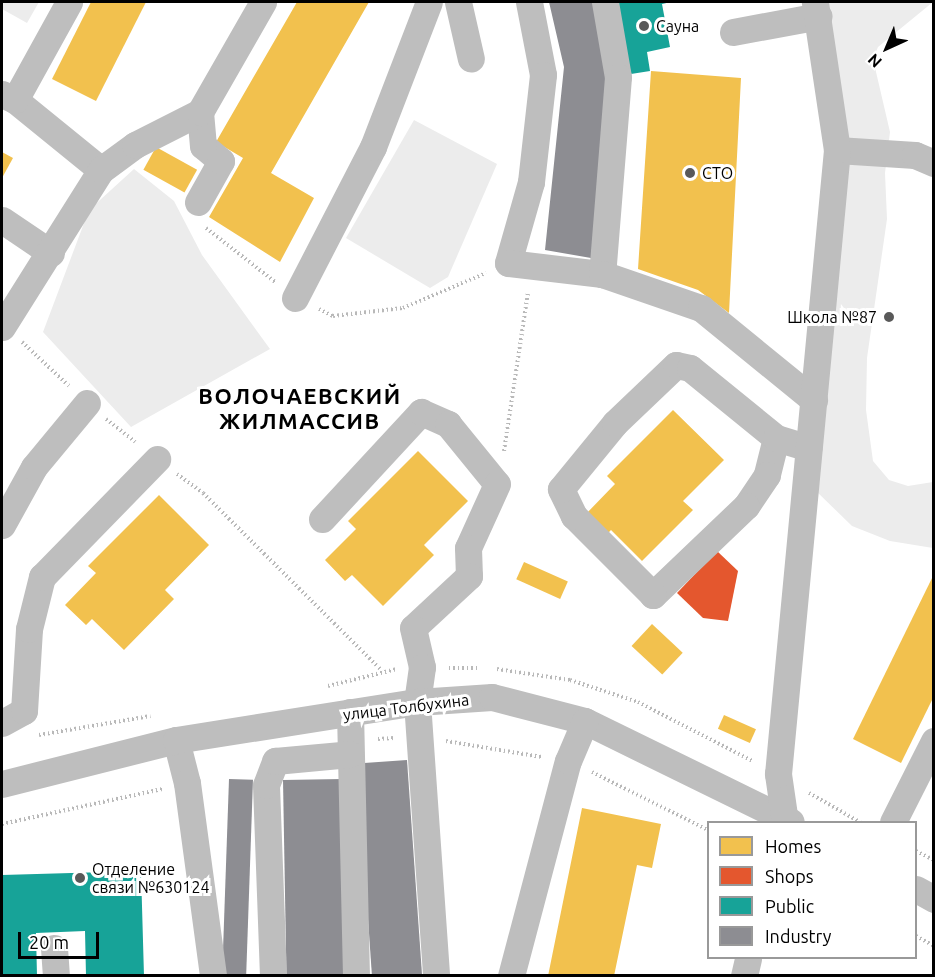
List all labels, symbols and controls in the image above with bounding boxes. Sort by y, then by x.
place label: Сауна [656,16,699,36]
north arrow [857,18,917,78]
marker: Сауна [637,19,651,33]
text: N [864,50,885,72]
place label: СТО [702,163,733,183]
marker: СТО [683,166,697,180]
place label: Школа №87 [787,307,877,327]
marker: Школа №87 [882,310,896,324]
district label: ВОЛОЧАЕВСКИЙ ЖИЛМАССИВ [198,382,402,434]
street label: улица Толбухина [342,690,470,724]
legend [707,821,917,959]
text: Homes [765,836,821,856]
place label: Отделение связи №630124 [92,859,209,897]
text: Shops [765,866,814,886]
marker: Отделение связи №630124 [73,871,87,885]
text: Public [765,896,814,916]
scale bar [21,920,102,958]
text: Industry [765,926,831,946]
text: 20 m [29,932,69,952]

